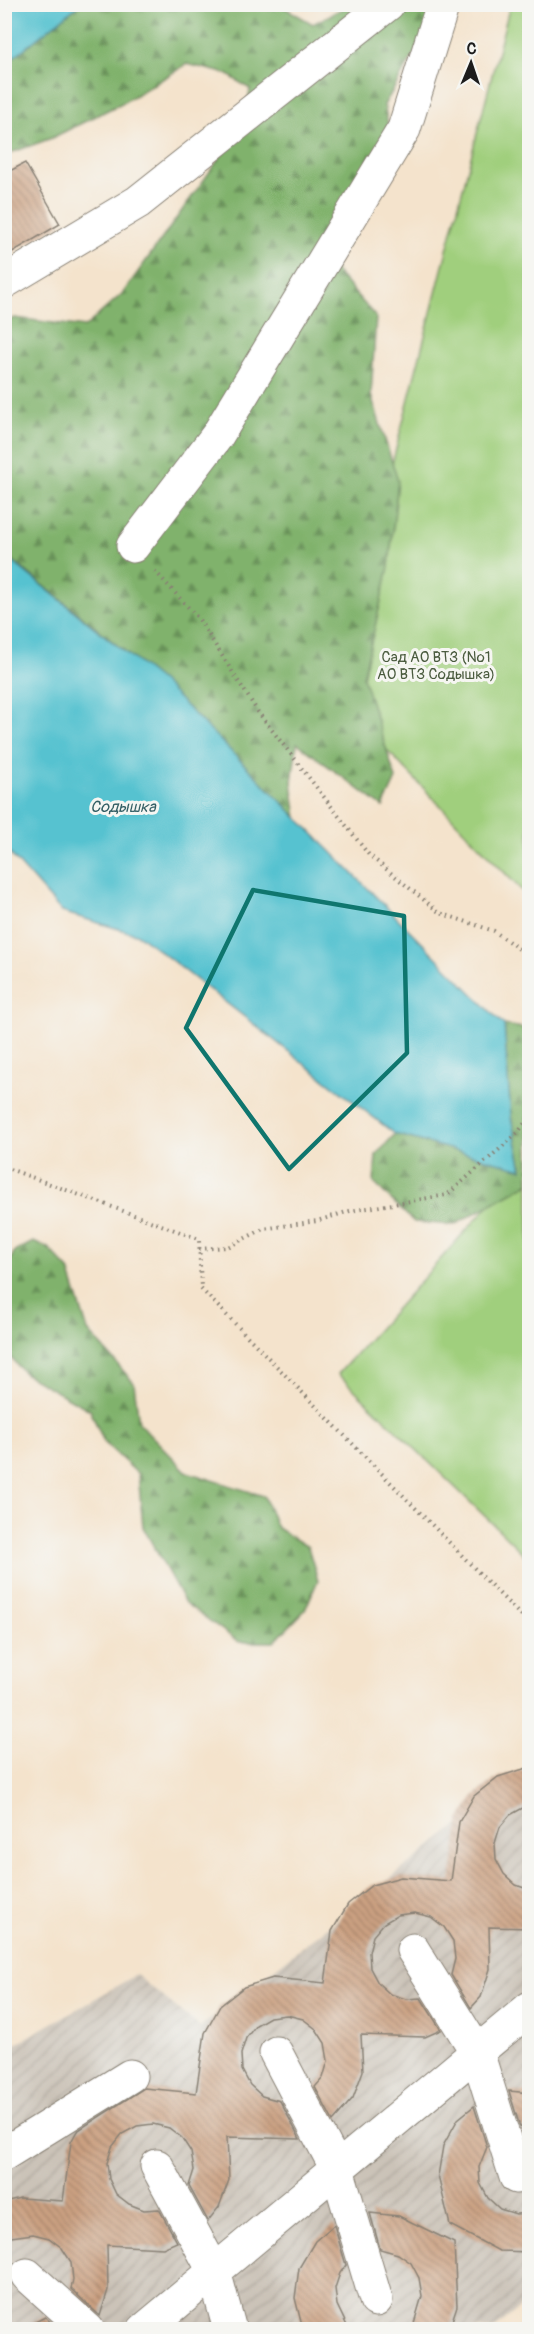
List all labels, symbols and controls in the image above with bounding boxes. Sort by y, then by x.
north arrow [441,33,501,93]
text: С [466,39,477,59]
park label: Сад АО ВТЗ (№1 АО ВТЗ Содышка) [377,648,495,684]
water label: Содышка [90,797,157,817]

